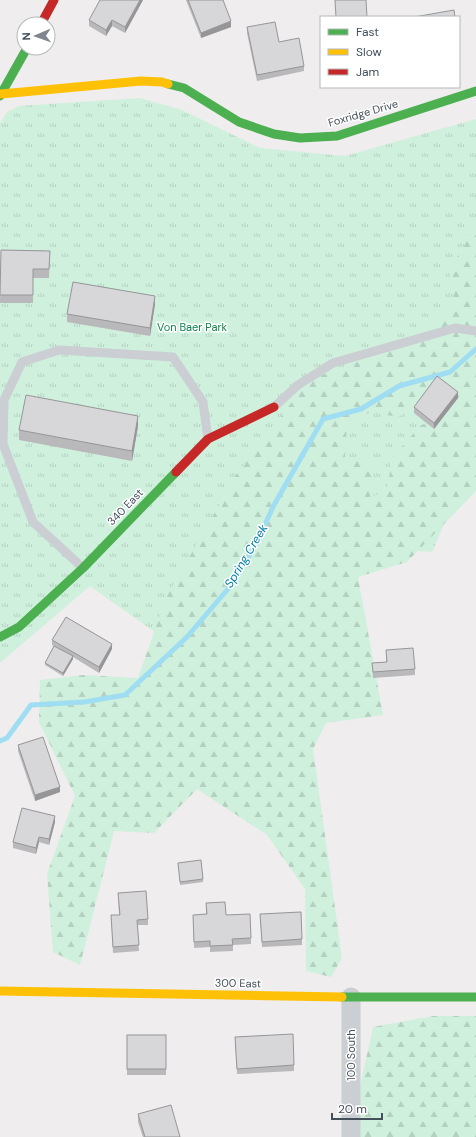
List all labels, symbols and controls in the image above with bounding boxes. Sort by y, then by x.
north arrow [16,16,56,56]
legend [320,16,460,88]
text: Fast [356,24,379,40]
text: N [19,32,33,41]
text: Slow [356,44,382,60]
text: Jam [356,64,379,80]
street label: Foxridge Drive [326,96,400,130]
park label: Von Baer Park [157,320,227,334]
street label: 340 East [104,486,146,528]
water label: Spring Creek [221,521,272,591]
street label: 300 East [215,976,261,990]
street label: 100 South [344,1029,358,1081]
scale bar [332,1095,382,1121]
text: 20 m [338,1101,367,1117]

